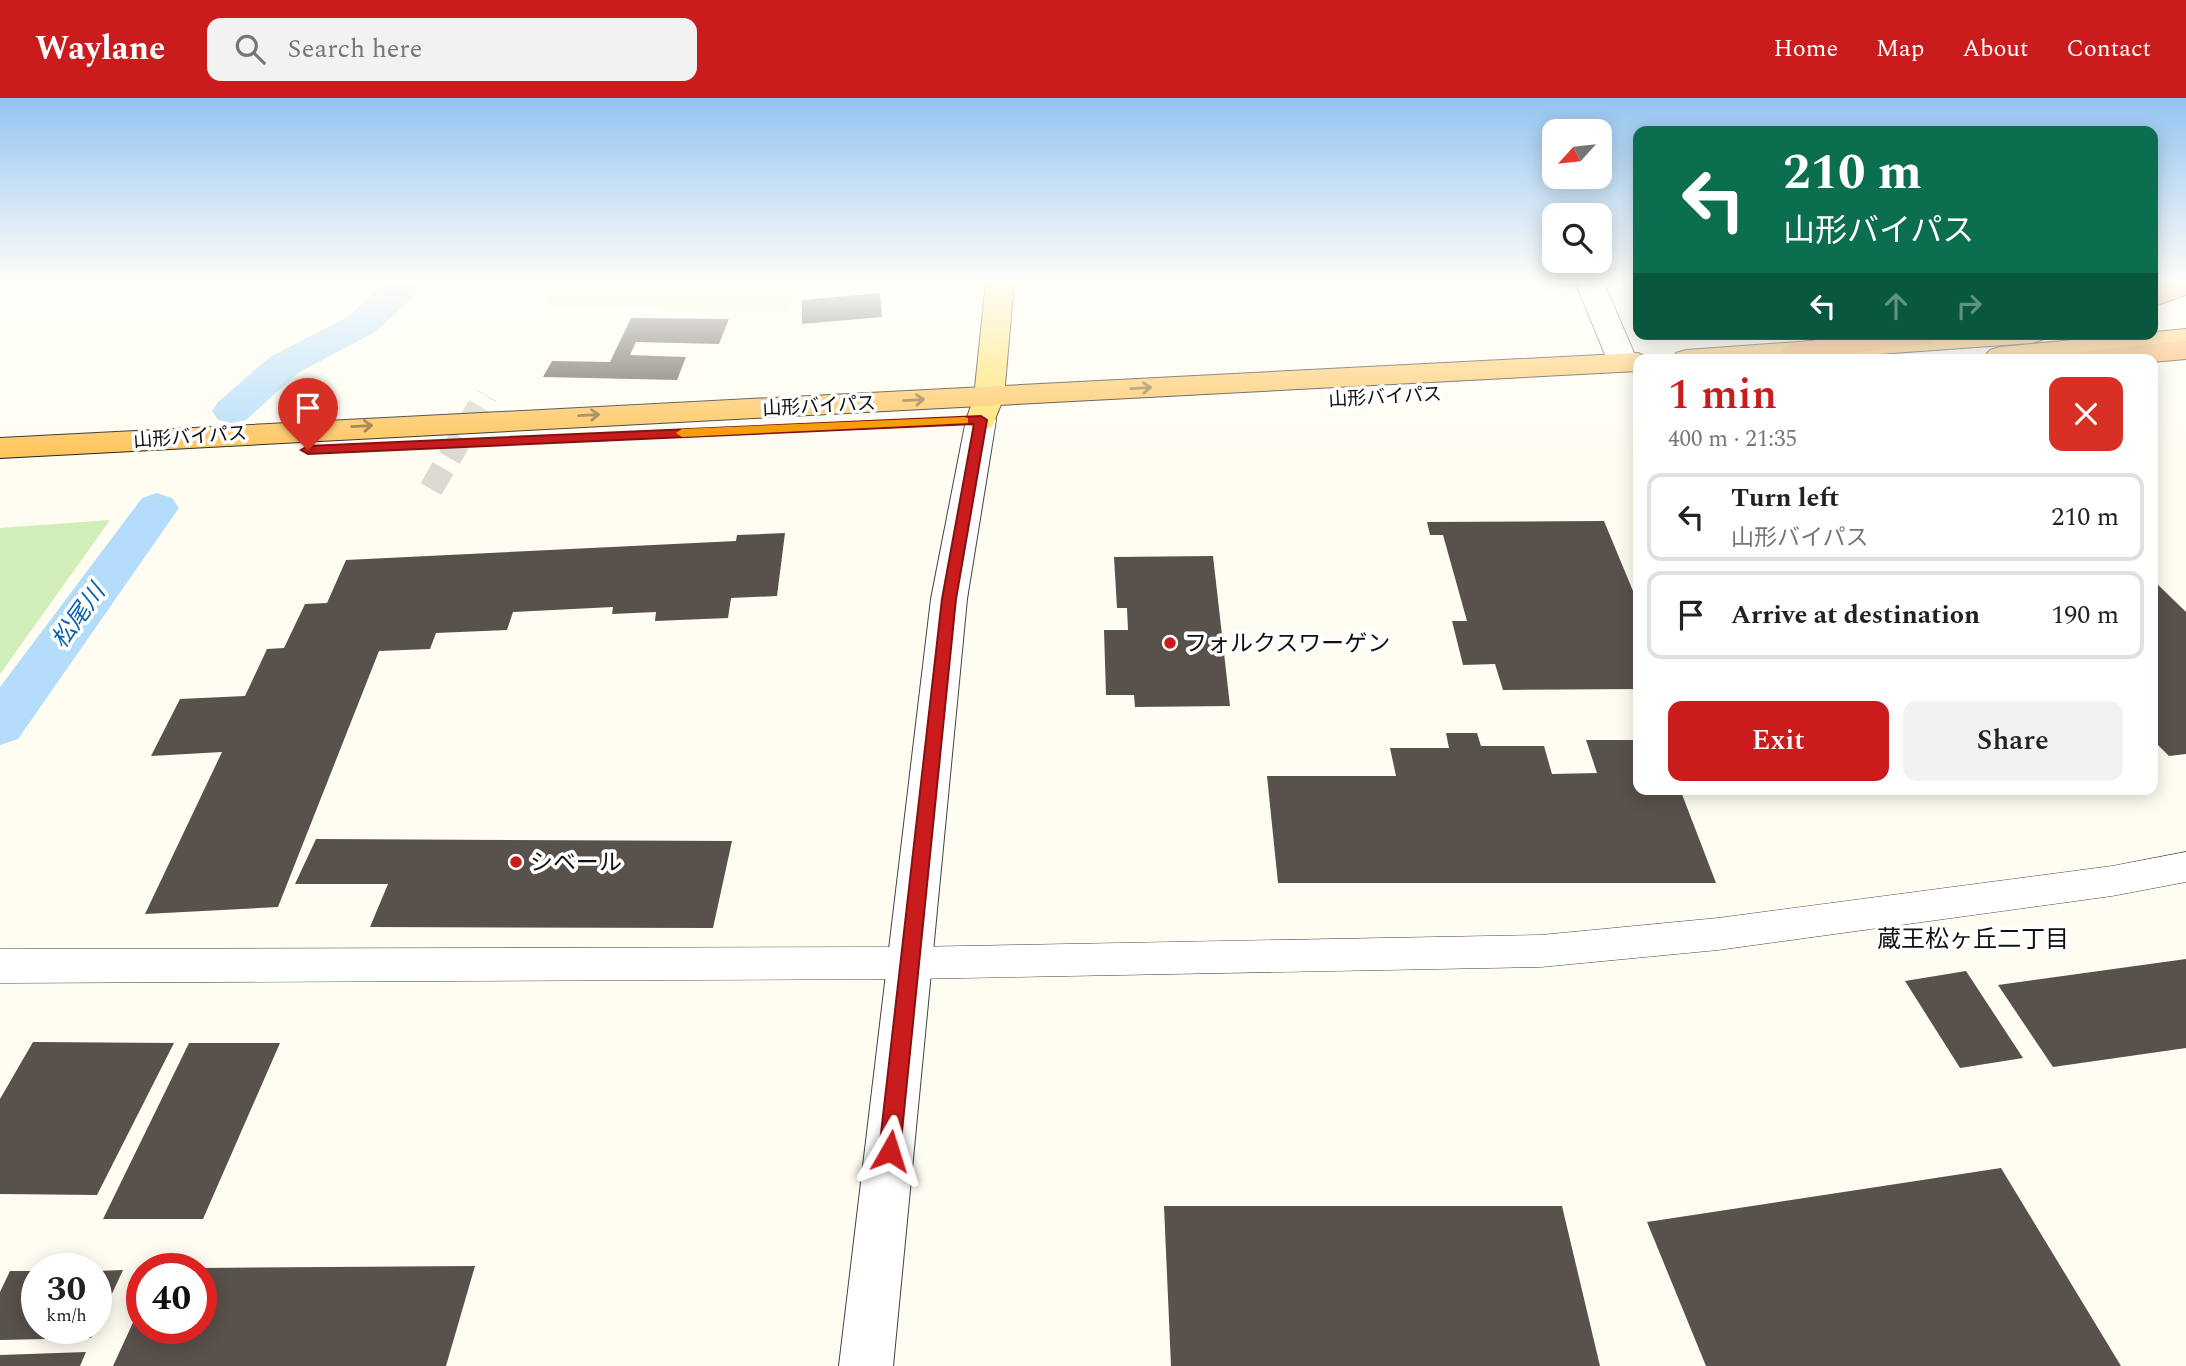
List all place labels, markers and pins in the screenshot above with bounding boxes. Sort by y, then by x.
pin [278,378,338,450]
place label: フォルクスワーゲン [1184,627,1390,662]
marker: フォルクスワーゲン [1162,635,1178,651]
place label: シベール [530,846,622,881]
marker: シベール [508,854,524,870]

